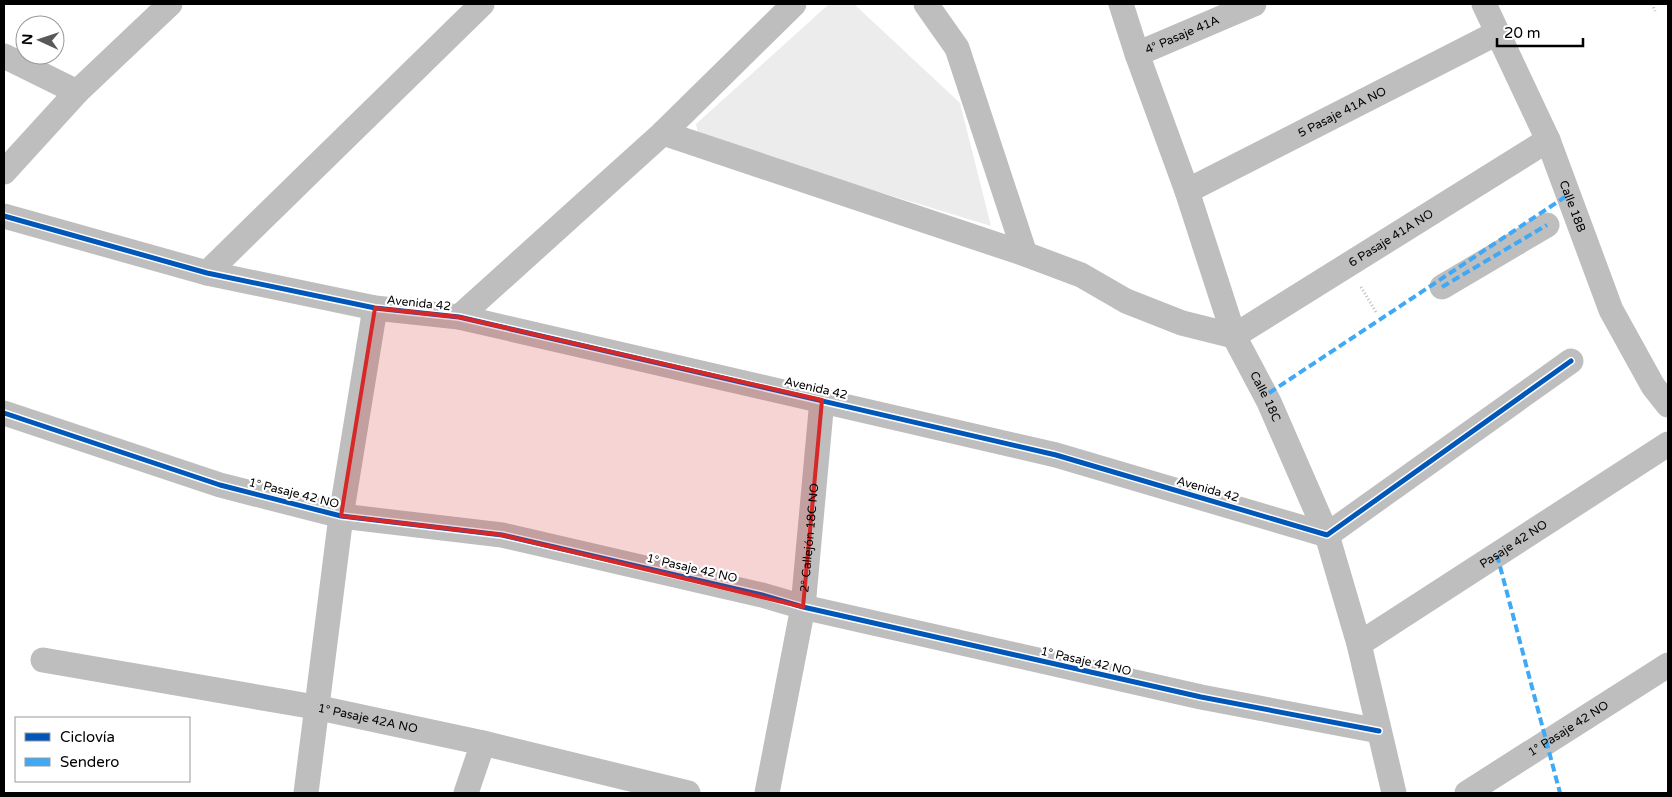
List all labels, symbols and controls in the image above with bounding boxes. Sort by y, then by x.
street label: 4° Pasaje 41A [1143,13,1221,57]
north arrow [15,15,65,65]
scale bar [1497,15,1583,47]
text: 20 m [1504,24,1541,42]
text: N [19,33,36,45]
street label: 5 Pasaje 41A NO [1296,84,1389,140]
street label: Calle 18B [1557,178,1589,234]
street label: 6 Pasaje 41A NO [1346,206,1436,270]
street label: Avenida 42 [386,293,452,313]
street label: Calle 18C [1247,369,1284,424]
street label: Avenida 42 [783,374,849,402]
street label: Avenida 42 [1175,473,1241,505]
street label: 1° Pasaje 42 NO [247,475,341,511]
street label: 2° Callejón 18C NO [797,482,821,593]
street label: Pasaje 42 NO [1477,517,1550,571]
street label: 1° Pasaje 42 NO [645,551,739,585]
street label: 1° Pasaje 42 NO [1039,644,1133,678]
street label: 1° Pasaje 42 NO [1525,698,1611,759]
street label: 1° Pasaje 42A NO [317,701,419,736]
legend [15,717,190,782]
text: Ciclovía [60,728,115,746]
text: Sendero [60,753,119,771]

